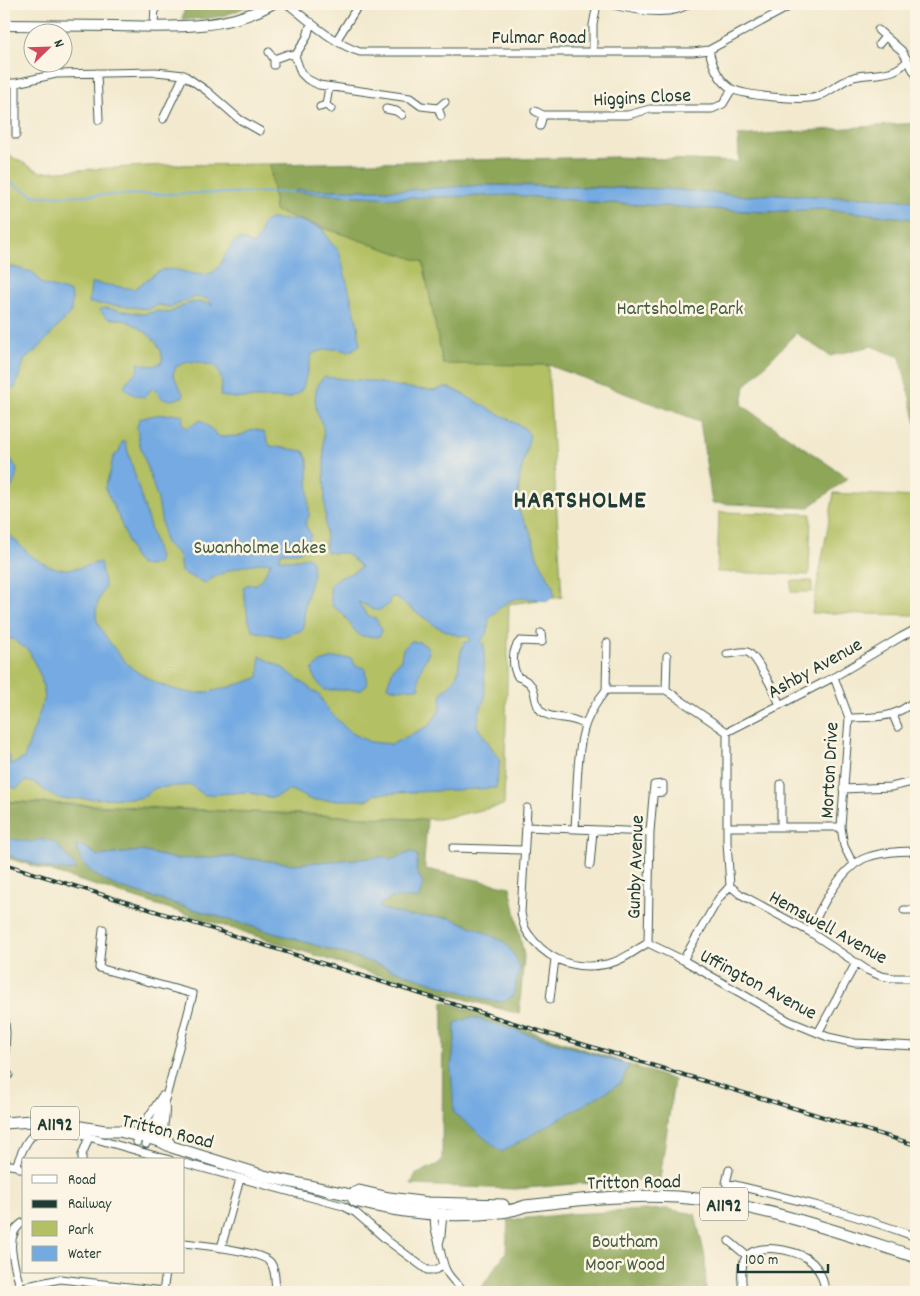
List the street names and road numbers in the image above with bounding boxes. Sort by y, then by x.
street label: Fulmar Road [492,25,586,53]
street label: Higgins Close [592,82,692,116]
street label: Ashby Avenue [763,632,868,707]
street label: Morton Drive [814,721,848,819]
street label: Gunby Avenue [621,814,653,920]
street label: Hemswell Avenue [763,884,892,973]
street label: Uffington Avenue [694,943,821,1028]
road number: A1192 [31,1106,79,1140]
street label: Tritton Road [118,1108,216,1158]
street label: Tritton Road [587,1169,681,1199]
road number: A1192 [700,1188,748,1220]

